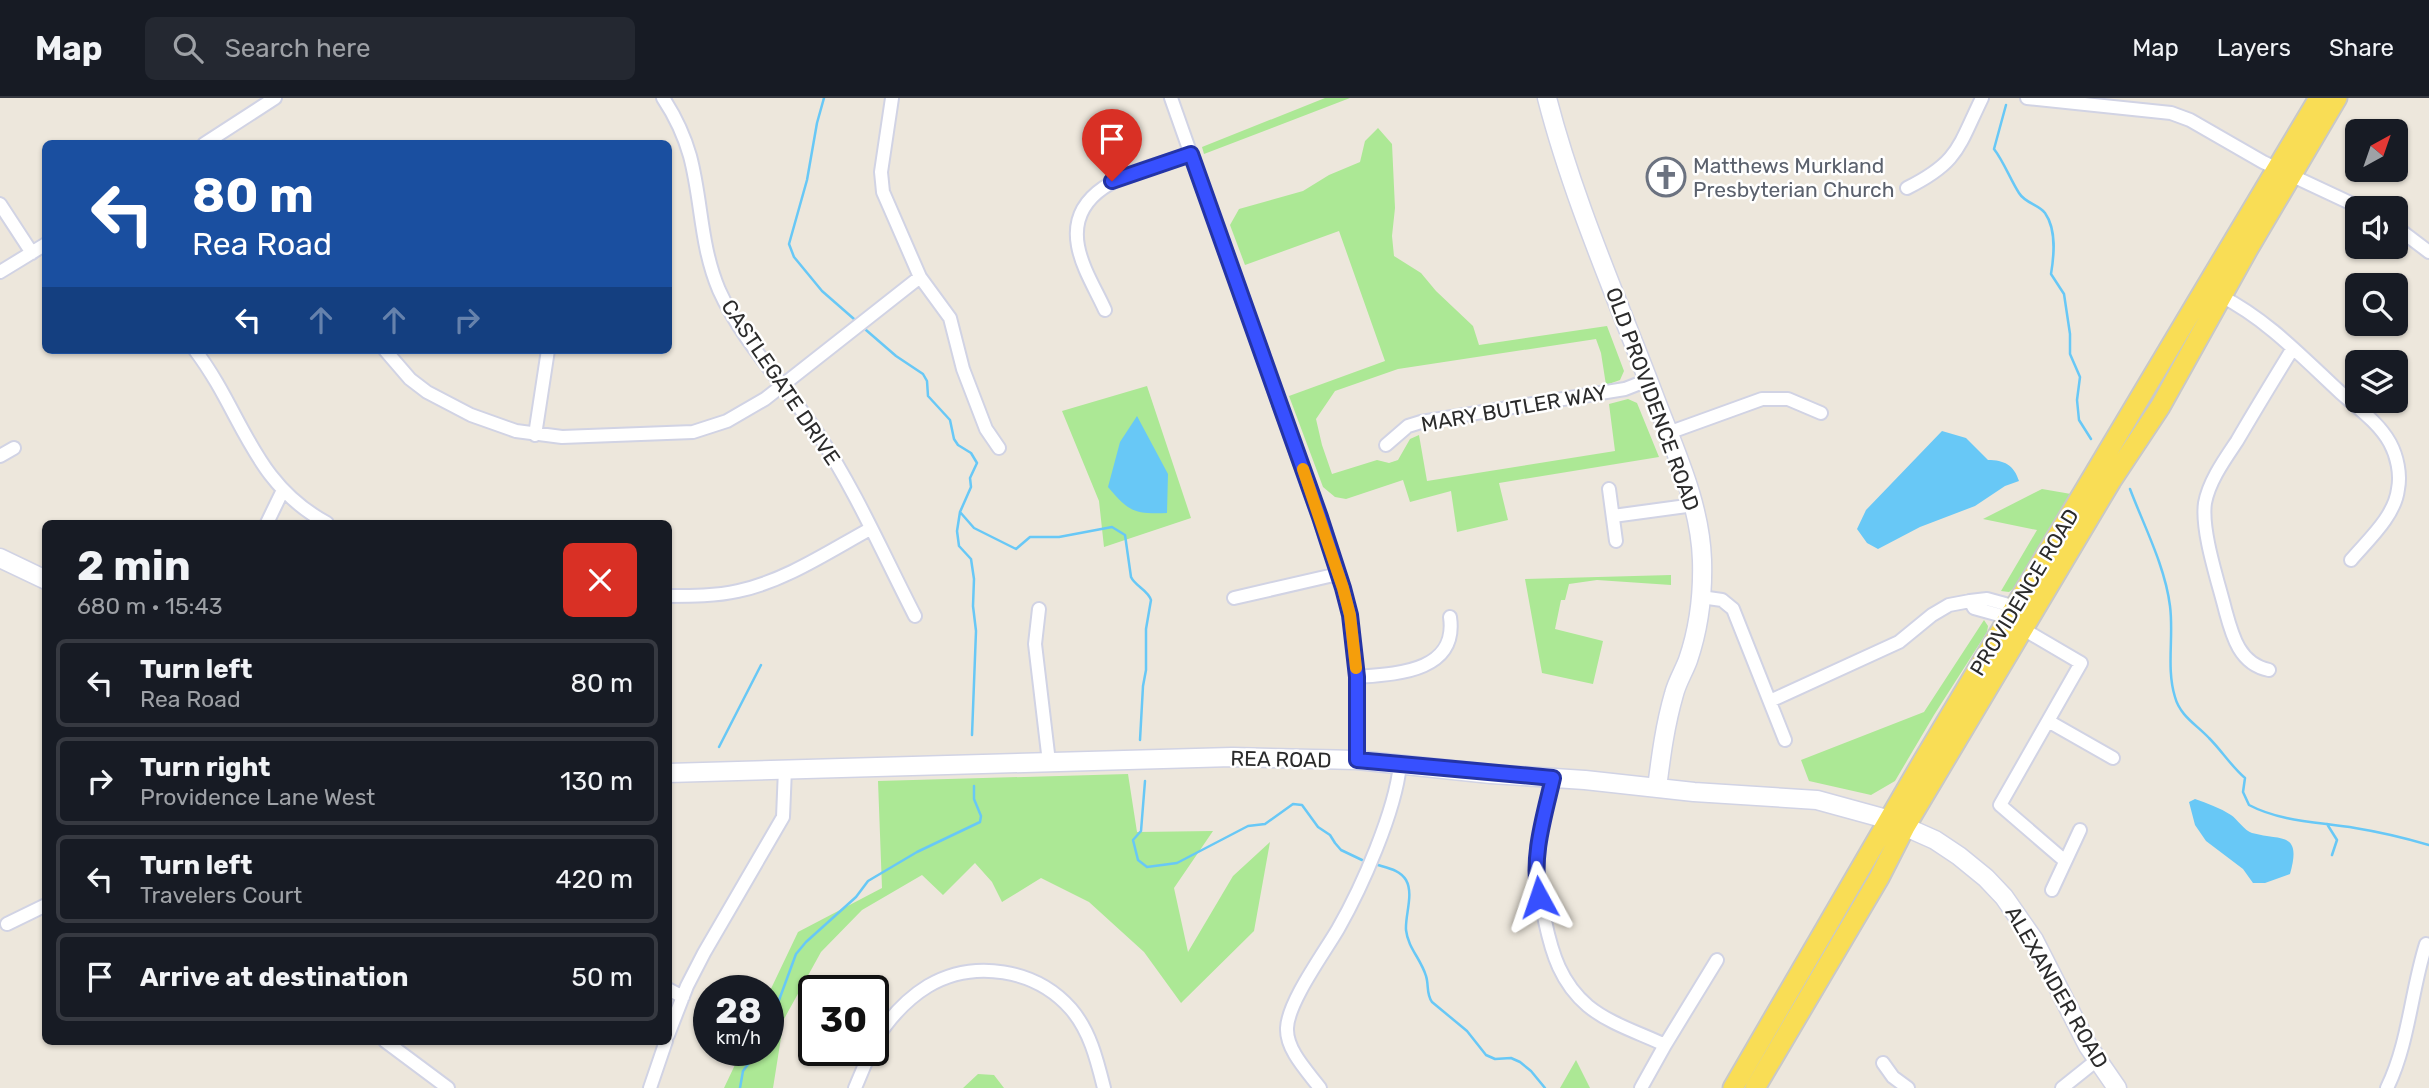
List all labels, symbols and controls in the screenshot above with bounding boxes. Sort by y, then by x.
search box [145,17,635,80]
text: Map [35,29,103,68]
icon: search [169,29,207,67]
text: Search here [225,33,370,64]
text: Map [2132,34,2179,62]
text: Layers [2217,34,2291,62]
text: Share [2329,34,2394,62]
pin [1082,109,1142,181]
north arrow [2345,119,2408,182]
map controls [2345,119,2408,413]
icon: arrive [1093,120,1131,158]
place label: Matthews Murkland Presbyterian Church [1693,153,1894,202]
church icon: Matthews Murkland Presbyterian Church [1645,156,1687,198]
text: 80 m [192,166,314,224]
icon: left [77,168,168,259]
button: sound [2345,196,2408,259]
text: Rea Road [192,225,332,263]
button: search [2345,273,2408,336]
street label: OLD PROVIDENCE ROAD [1601,284,1705,514]
street label: CASTLEGATE DRIVE [716,295,846,469]
icon: left [229,301,267,339]
icon: ahead [302,301,340,339]
icon: ahead [375,301,413,339]
icon: right [448,301,486,339]
button: layers [2345,350,2408,413]
street label: MARY BUTLER WAY [1419,379,1609,437]
street label: PROVIDENCE ROAD [1964,504,2084,680]
text: 2 min [77,541,191,591]
button: close [563,543,637,617]
text: 680 m · 15:43 [77,592,223,620]
text: Turn left [140,654,252,685]
icon: left [81,664,119,702]
text: 80 m [570,668,633,699]
text: Rea Road [140,685,241,713]
street label: REA ROAD [1230,746,1332,772]
text: Turn right [140,752,270,783]
icon: right [81,762,119,800]
text: 130 m [560,766,633,797]
text: Providence Lane West [140,783,375,811]
text: Turn left [140,850,252,881]
icon: left [81,860,119,898]
position arrow [1502,860,1576,934]
text: 420 m [556,864,633,895]
text: Travelers Court [140,881,302,909]
street label: ALEXANDER ROAD [2000,902,2114,1072]
icon: arrive [81,958,119,996]
text: Arrive at destination [140,962,408,993]
text: 50 m [572,962,633,993]
speed limit sign: 30 [798,975,889,1066]
text: 28 [715,990,762,1032]
text: km/h [716,1027,761,1049]

